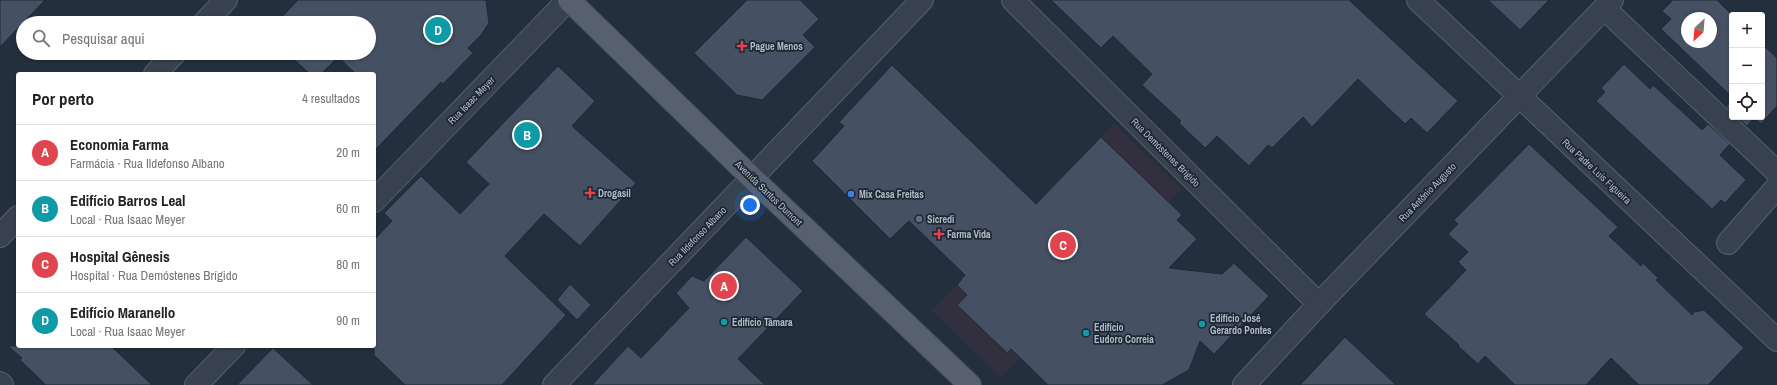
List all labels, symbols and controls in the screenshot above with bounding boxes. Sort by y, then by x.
north arrow [1681,12,1717,48]
map controls [1729,12,1765,120]
button: + [1729,12,1765,48]
pin: D [425,15,451,45]
search box [16,16,376,60]
icon: search [30,27,52,49]
text: Pesquisar aqui [62,28,145,49]
place label: Pague Menos [750,40,803,53]
marker: Pague Menos [737,41,747,51]
button: − [1729,48,1765,84]
street label: Rua Isaac Meyer [445,73,498,127]
button: locate [1729,84,1765,120]
text: Por perto [32,87,94,110]
text: 4 resultados [302,90,360,107]
street label: Rua Demóstenes Brígido [1128,115,1203,190]
pin: B [514,120,540,150]
text: Economia Farma [70,134,169,155]
street label: Rua Padre Luís Figueira [1559,136,1634,207]
text: A [41,144,49,161]
text: 20 m [336,144,360,161]
text: Farmácia · Rua Ildefonso Albano [70,155,225,172]
street label: Avenida Santos Dumont [731,157,806,229]
street label: Rua Antônio Augusto [1396,160,1459,225]
place label: Drogasil [598,187,631,200]
marker: Drogasil [585,188,595,198]
place label: Mix Casa Freitas [859,188,924,201]
marker: Mix Casa Freitas [846,189,856,199]
text: Edifício Barros Leal [70,190,186,211]
your location [740,195,760,215]
text: B [41,200,49,217]
text: 60 m [336,200,360,217]
street label: Rua Ildefonso Albano [666,203,729,269]
text: Local · Rua Isaac Meyer [70,211,185,228]
place label: Sicredi [927,213,954,226]
marker: Sicredi [914,214,924,224]
place label: Farma Vida [947,228,991,241]
marker: Farma Vida [934,229,944,239]
pin: C [1050,230,1076,260]
text: Hospital Gênesis [70,246,170,267]
text: C [41,256,49,273]
text: 80 m [336,256,360,273]
text: Hospital · Rua Demóstenes Brígido [70,267,238,284]
pin: A [711,271,737,301]
text: Edifício Maranello [70,302,175,323]
text: D [41,312,49,329]
text: 90 m [336,312,360,329]
place label: Edifício José Gerardo Pontes [1210,312,1272,337]
place label: Edifício Tâmara [732,316,793,329]
marker: Edifício Tâmara [719,317,729,327]
marker: Edifício José Gerardo Pontes [1197,319,1207,329]
place label: Edifício Eudoro Correia [1094,321,1154,346]
text: Local · Rua Isaac Meyer [70,323,185,340]
marker: Edifício Eudoro Correia [1081,328,1091,338]

